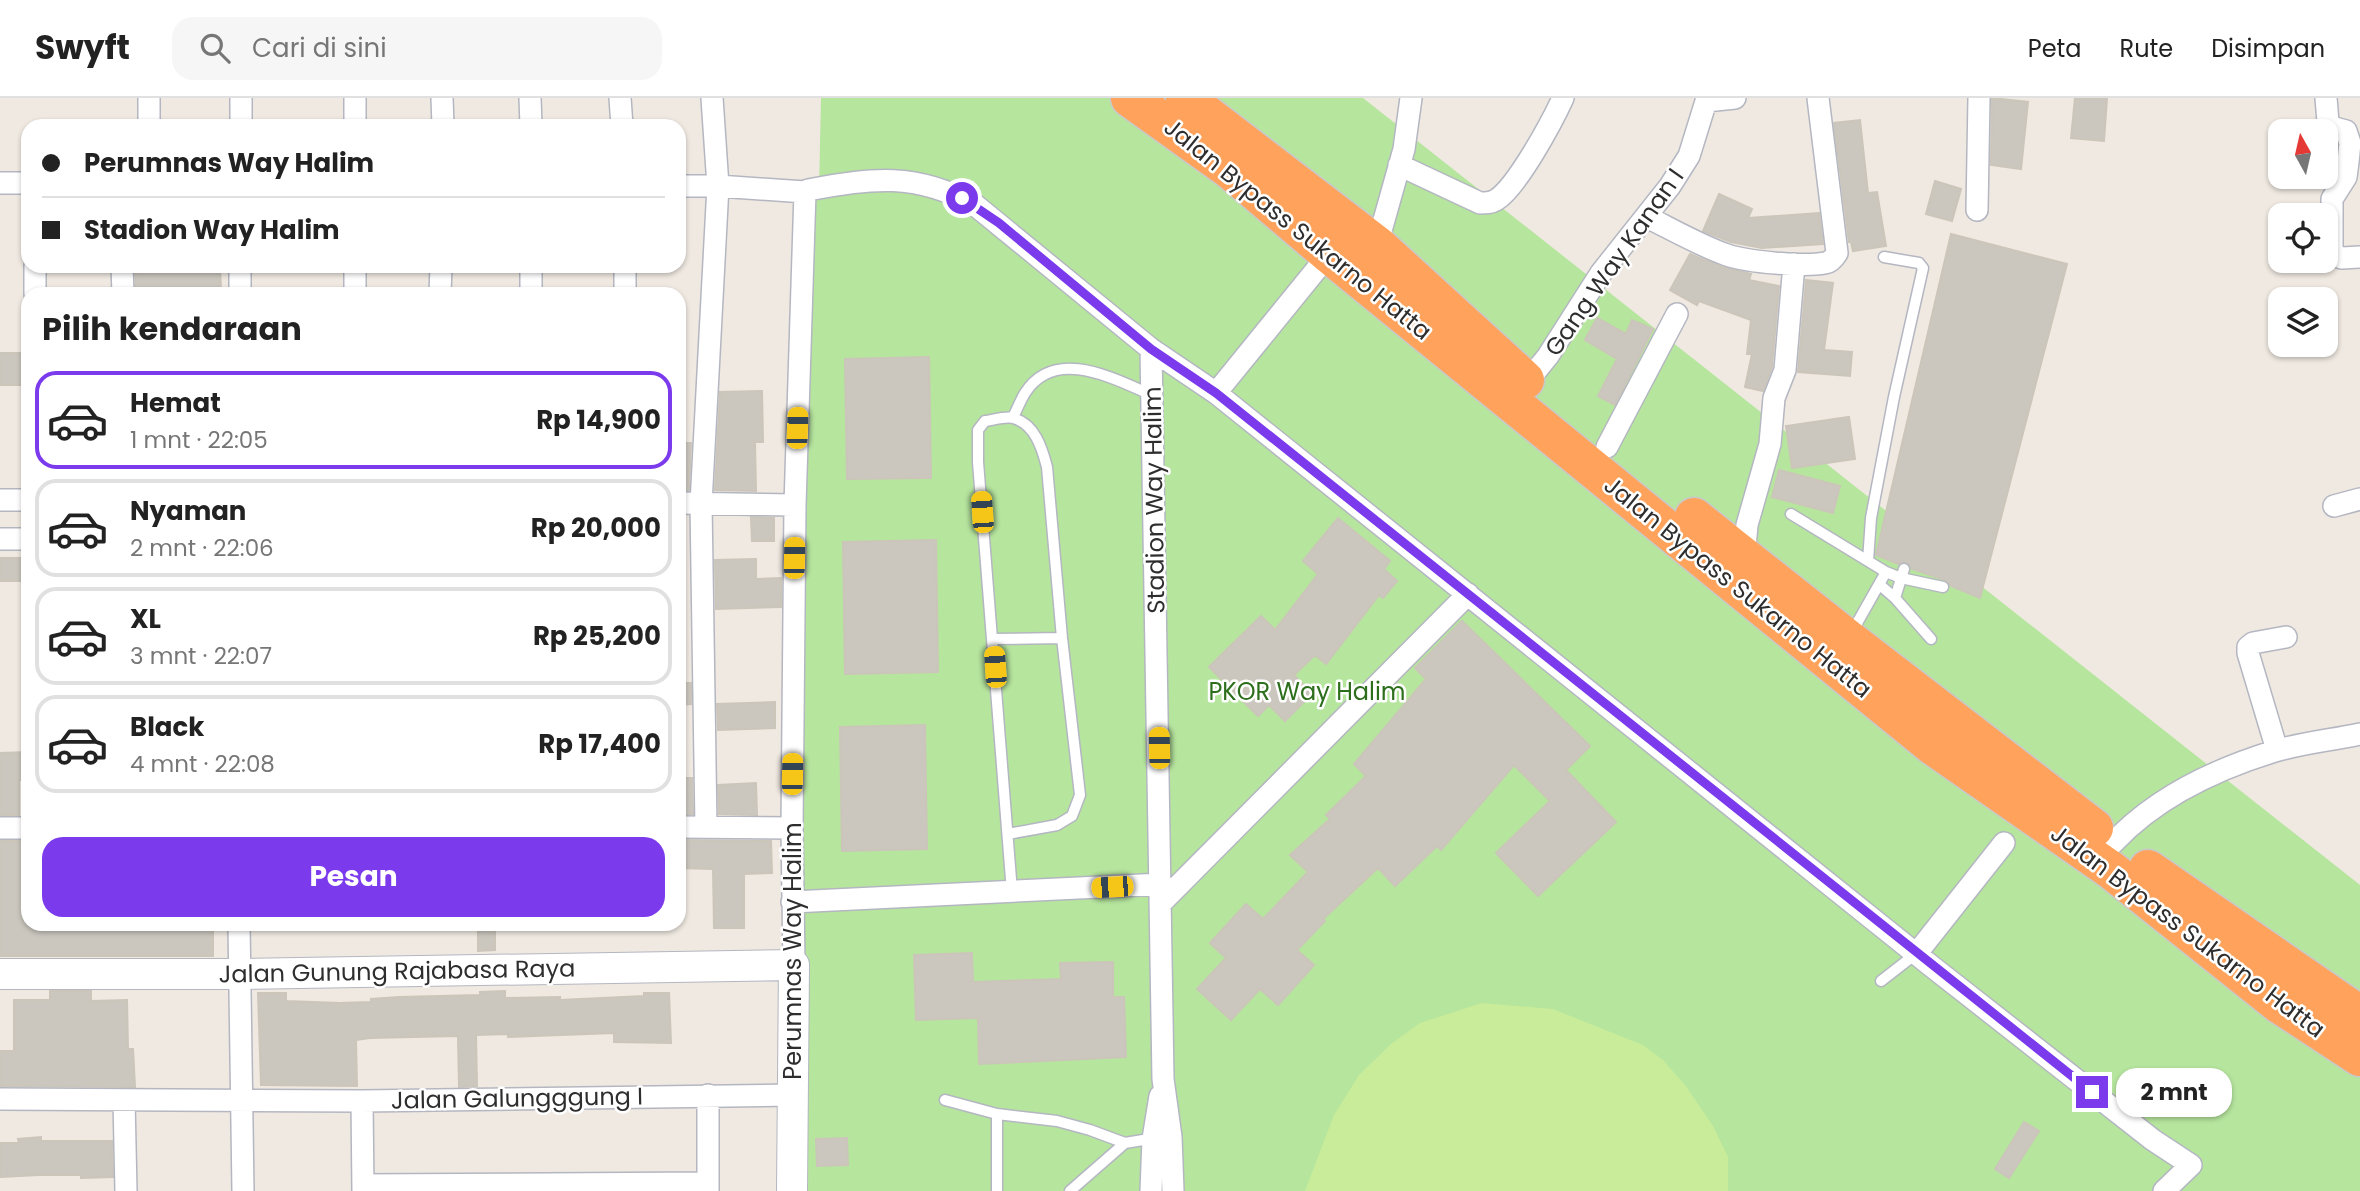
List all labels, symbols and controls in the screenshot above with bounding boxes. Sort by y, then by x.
search box [172,17,662,80]
text: Swyft [35,24,130,71]
icon: search [196,29,234,67]
text: Cari di sini [252,30,387,66]
text: Peta [2028,32,2082,65]
text: Rute [2120,32,2173,65]
text: Disimpan [2211,32,2325,65]
street label: Jalan Bypass Sukarno Hatta [1157,111,1439,347]
north arrow [2268,119,2338,189]
map controls [2268,119,2338,357]
text: Perumnas Way Halim [84,145,374,181]
street label: Gang Way Kanan I [1537,161,1691,363]
route start [946,182,978,214]
button: locate [2268,203,2338,273]
text: Stadion Way Halim [84,212,340,248]
button: layers [2268,287,2338,357]
text: Pilih kendaraan [42,306,302,351]
text: Hemat [130,385,221,421]
street label: Stadion Way Halim [1136,386,1172,614]
icon: car [46,389,109,452]
text: Rp 14,900 [536,402,661,438]
car [786,407,809,449]
text: 1 mnt · 22:05 [130,424,268,456]
street label: Jalan Bypass Sukarno Hatta [1597,469,1879,705]
car [971,490,994,534]
text: Nyaman [130,493,246,529]
icon: car [46,497,109,560]
text: Rp 20,000 [531,510,661,546]
text: 2 mnt · 22:06 [130,532,274,564]
car [784,537,805,579]
text: XL [130,601,161,637]
icon: car [46,605,109,668]
text: Rp 25,200 [533,618,661,654]
text: 3 mnt · 22:07 [130,640,272,672]
car [984,645,1007,689]
park label: PKOR Way Halim [1208,675,1406,708]
text: Black [130,709,204,745]
icon: car [46,713,109,776]
text: Rp 17,400 [538,726,661,762]
car [1149,727,1170,769]
text: 4 mnt · 22:08 [130,748,275,780]
car [782,753,803,795]
street label: Jalan Bypass Sukarno Hatta [2044,817,2332,1045]
street label: Perumnas Way Halim [776,822,809,1080]
button: Pesan [42,837,665,917]
car [1091,875,1134,899]
street label: Jalan Gunung Rajabasa Raya [218,951,576,991]
callout: 2 mnt [2116,1068,2232,1116]
route end [2076,1076,2108,1108]
text: 2 mnt [2140,1076,2208,1108]
street label: Jalan Galungggung I [391,1079,643,1117]

